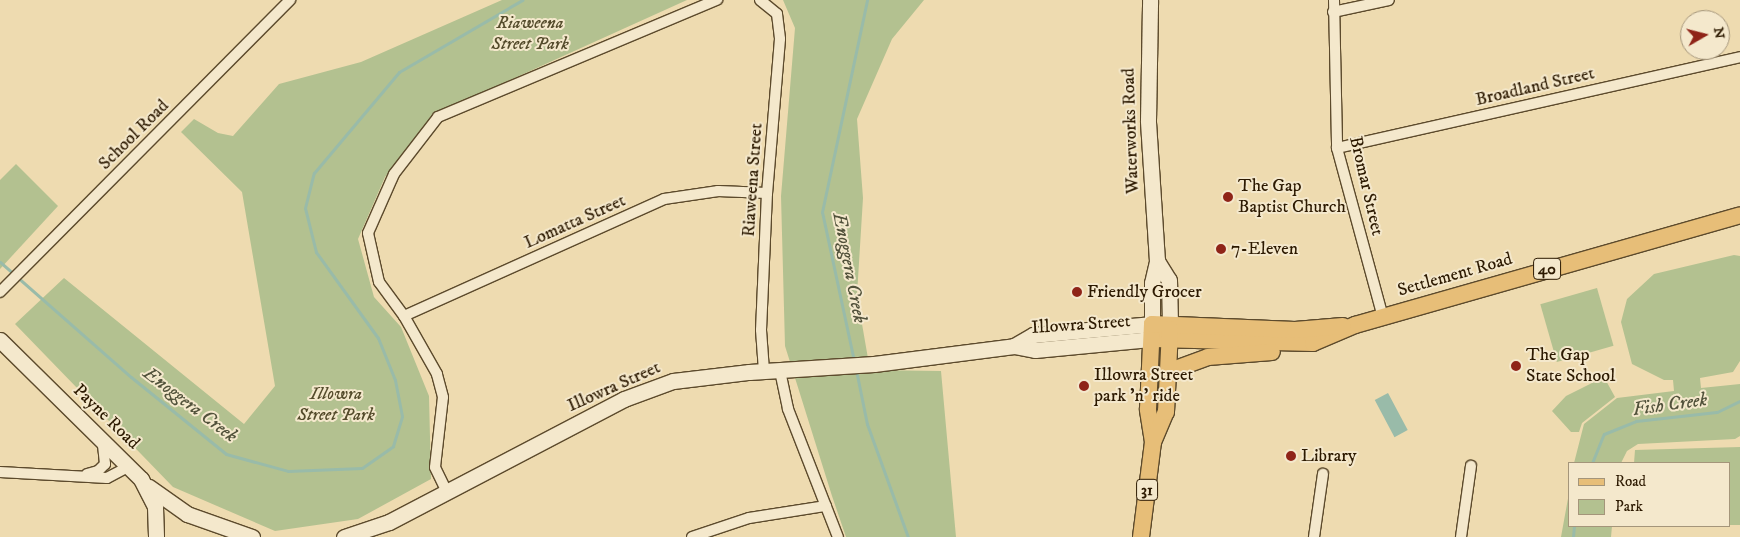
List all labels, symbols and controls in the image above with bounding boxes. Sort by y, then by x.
north arrow [1680,10,1730,60]
park label: Riaweena Street Park [491,13,569,56]
text: N [1709,26,1729,40]
street label: Broadland Street [1474,63,1596,111]
street label: Waterworks Road [1118,68,1144,194]
street label: School Road [94,95,174,175]
street label: Riaweena Street [738,122,768,238]
street label: Bromar Street [1344,134,1388,238]
place label: The Gap Baptist Church [1238,176,1346,218]
street label: Lomatta Street [521,190,629,254]
marker: The Gap Baptist Church [1222,191,1234,203]
water label: Enoggera Creek [827,211,871,325]
place label: 7-Eleven [1231,238,1298,260]
marker: 7-Eleven [1215,243,1227,255]
street label: Settlement Road [1395,248,1515,302]
road number: 40 [1532,255,1562,282]
place label: Friendly Grocer [1087,281,1202,303]
marker: Friendly Grocer [1071,286,1083,298]
street label: Illowra Street [1031,311,1131,339]
place label: The Gap State School [1526,345,1615,388]
street label: Illowra Street [564,357,664,417]
marker: The Gap State School [1510,360,1522,372]
water label: Enoggera Creek [139,362,241,448]
place label: Illowra Street park 'n' ride [1094,365,1193,408]
street label: Payne Road [68,380,144,454]
marker: Illowra Street park 'n' ride [1078,380,1090,392]
park label: Illowra Street Park [297,384,375,426]
water label: Fish Creek [1631,388,1709,422]
place label: Library [1301,445,1357,467]
marker: Library [1285,450,1297,462]
legend [1568,462,1730,527]
text: Road [1615,472,1646,491]
road number: 31 [1136,476,1158,504]
text: Park [1615,497,1643,516]

